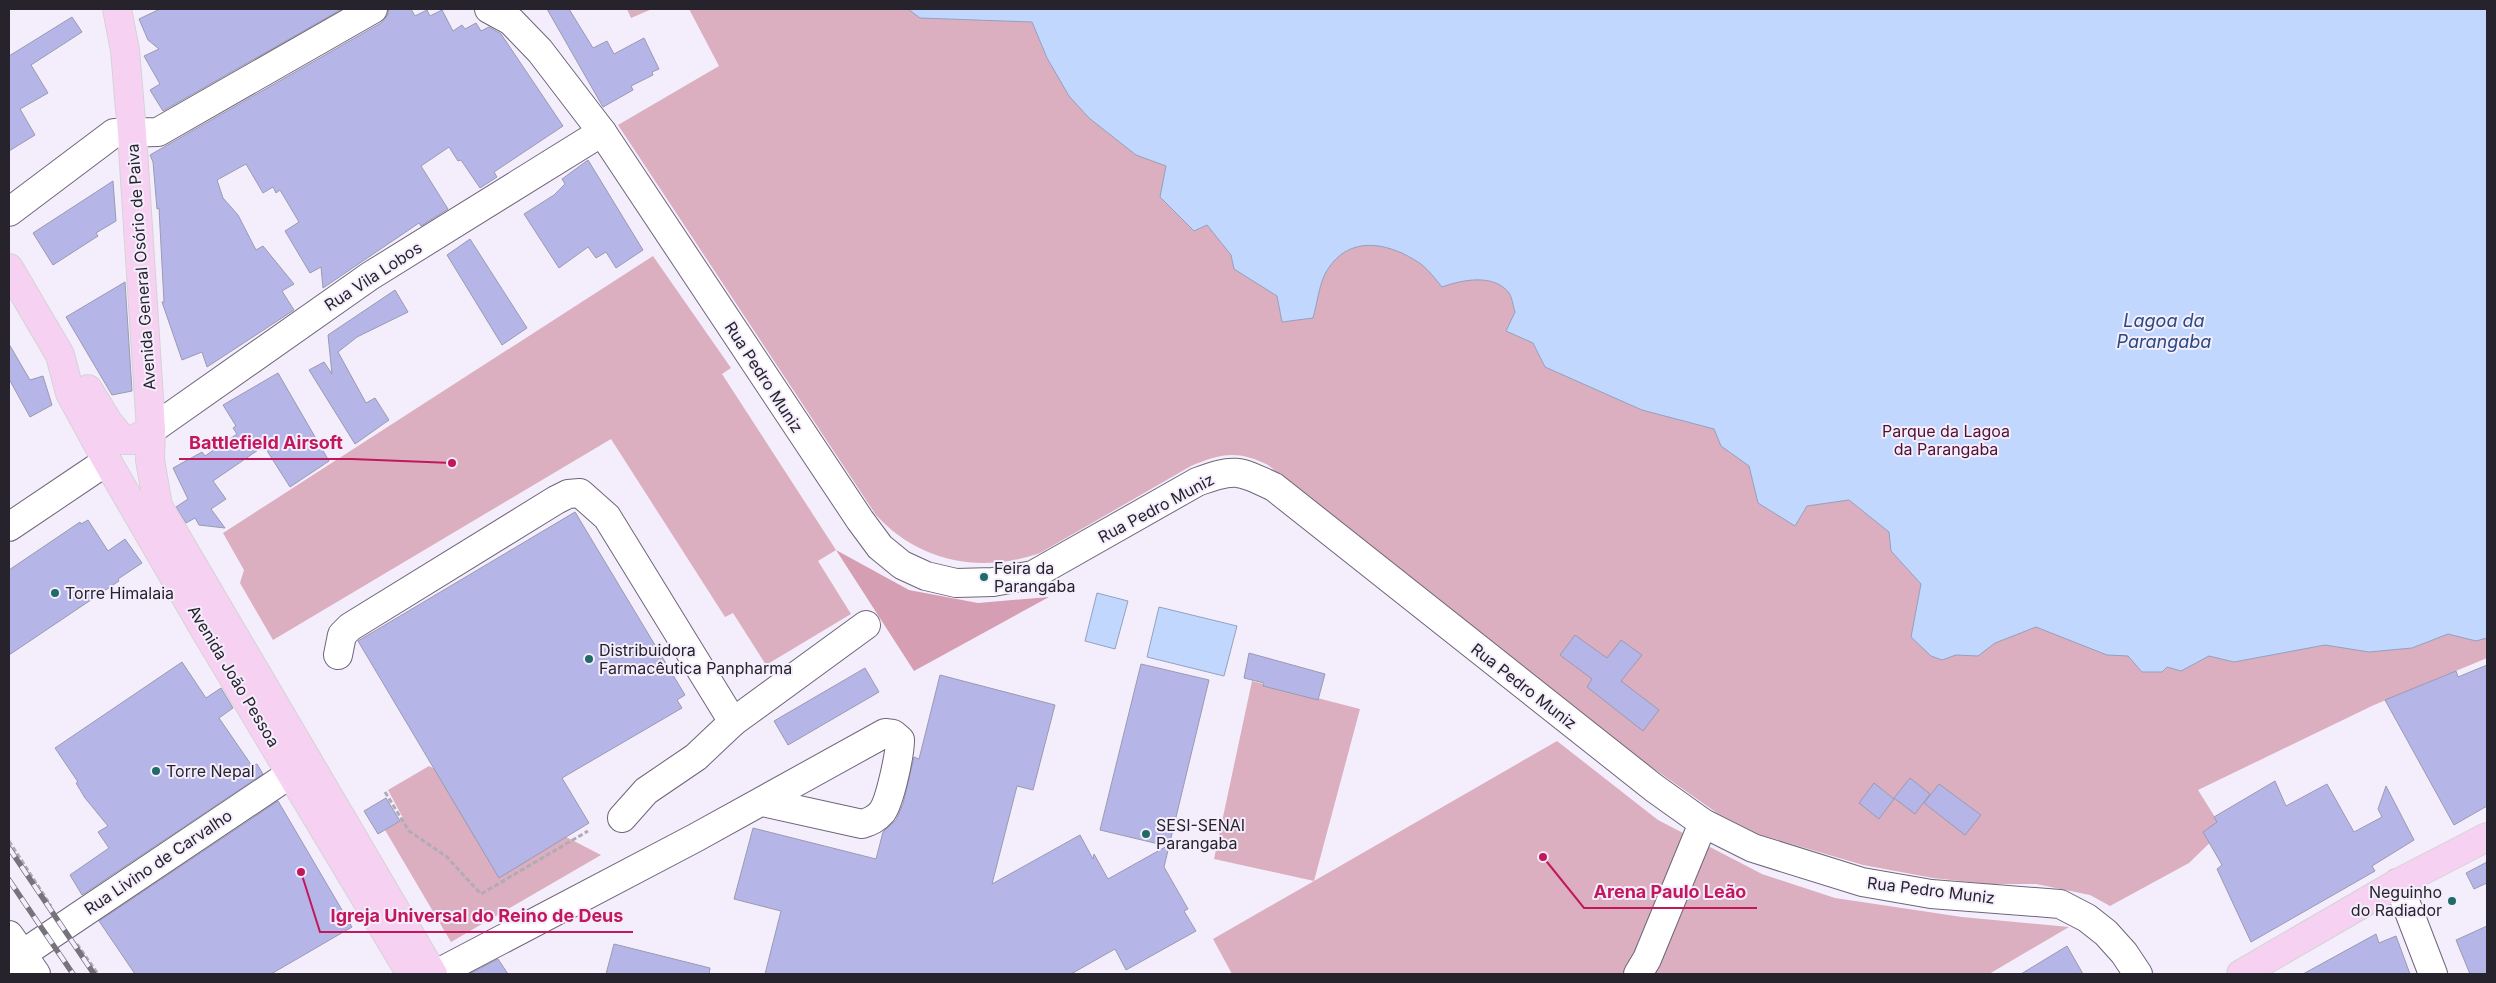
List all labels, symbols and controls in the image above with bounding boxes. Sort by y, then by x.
street label: Avenida General Osório de Paiva [122,143,160,391]
street label: Rua Vila Lobos [321,237,425,315]
water label: Lagoa da Parangaba [2117,310,2211,352]
street label: Rua Pedro Muniz [721,318,807,436]
park label: Parque da Lagoa da Parangaba [1882,421,2010,459]
callout: Battlefield Airsoft [179,426,352,459]
text: Battlefield Airsoft [189,432,343,453]
street label: Rua Pedro Muniz [1095,469,1217,547]
place label: Feira da Parangaba [994,558,1075,596]
marker: Feira da Parangaba [978,571,990,583]
place label: Torre Himalaia [65,583,174,603]
marker: Torre Himalaia [49,587,61,599]
street label: Avenida João Pessoa [184,602,284,750]
street label: Rua Pedro Muniz [1467,639,1581,733]
place label: Distribuidora Farmacêutica Panpharma [599,640,792,678]
marker: Distribuidora Farmacêutica Panpharma [583,653,595,665]
place label: Torre Nepal [166,761,255,781]
marker: Torre Nepal [150,765,162,777]
street label: Rua Livino de Carvalho [80,805,236,919]
place label: SESI-SENAI Parangaba [1156,815,1245,853]
marker: SESI-SENAI Parangaba [1140,828,1152,840]
street label: Rua Pedro Muniz [1866,872,1996,908]
callout: Arena Paulo Leão [1584,875,1757,908]
text: Arena Paulo Leão [1594,881,1746,902]
place label: Neguinho do Radiador [2351,882,2442,920]
marker: Neguinho do Radiador [2446,895,2458,907]
callout: Igreja Universal do Reino de Deus [320,899,633,932]
text: Igreja Universal do Reino de Deus [331,905,623,926]

